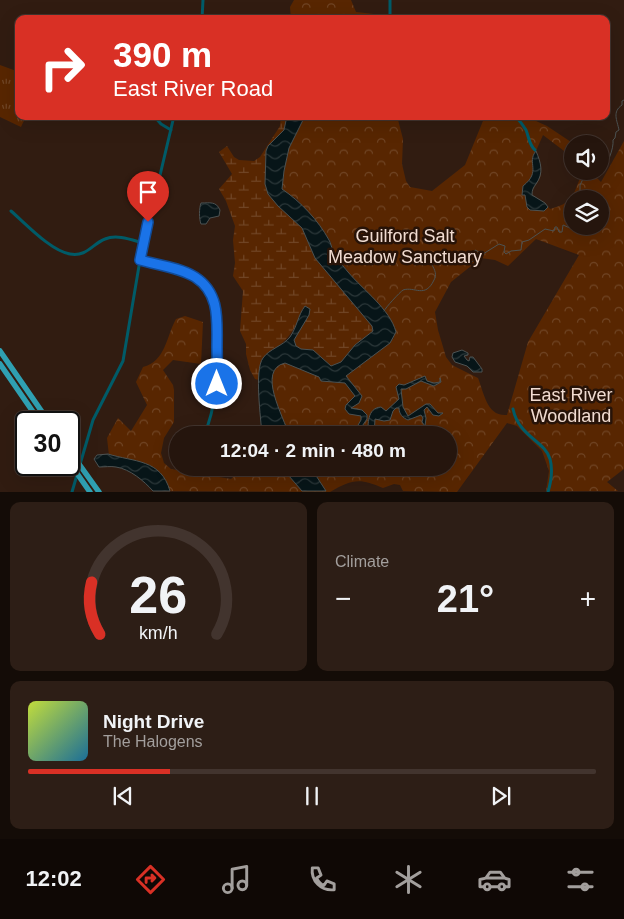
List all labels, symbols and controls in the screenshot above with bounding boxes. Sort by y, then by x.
icon: right [30,35,95,100]
text: 390 m [113,35,212,74]
text: East River Road [113,76,273,101]
map controls [564,135,609,235]
button: sound [564,135,609,180]
pin [127,171,169,222]
icon: arrive [134,178,162,206]
button: layers [564,190,609,235]
park label: Guilford Salt Meadow Sanctuary [328,226,482,267]
position arrow [190,357,242,409]
park label: East River Woodland [529,385,613,426]
speed limit sign: 30 [15,411,80,476]
text: 12:04 · 2 min · 480 m [220,440,406,461]
text: Climate [335,553,389,570]
text: 26 [130,566,187,624]
text: 21° [437,578,494,620]
text: − [335,583,351,614]
text: + [580,583,596,614]
text: km/h [139,623,178,643]
text: Night Drive [103,711,204,732]
text: The Halogens [103,733,203,750]
icon: previous [109,782,137,810]
icon: pause [298,782,326,810]
icon: next [487,782,515,810]
icon: directions [133,862,168,897]
icon: music [219,862,254,897]
icon: phone [305,862,340,897]
icon: climate [391,862,426,897]
icon: car [477,862,512,897]
icon: filters [563,862,598,897]
text: 12:02 [26,866,82,891]

